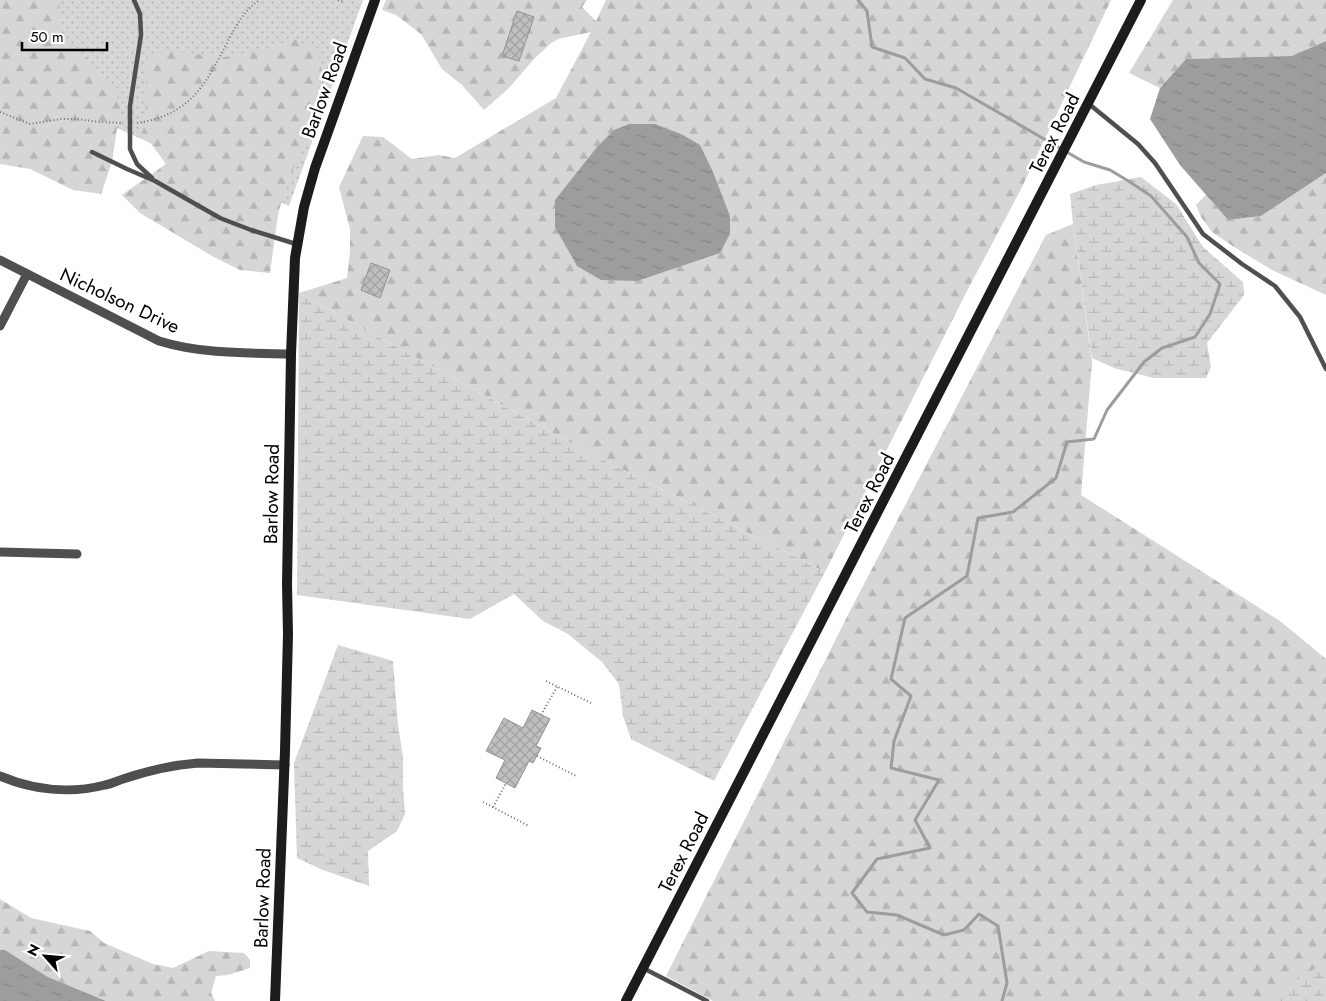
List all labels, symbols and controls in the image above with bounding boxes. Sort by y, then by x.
scale bar [22,20,108,52]
text: 50 m [30,26,64,48]
street label: Barlow Road [295,38,354,142]
street label: Terex Road [1023,88,1086,178]
street label: Nicholson Drive [55,261,184,340]
street label: Barlow Road [257,444,286,544]
street label: Terex Road [838,448,901,538]
street label: Terex Road [652,807,715,897]
street label: Barlow Road [247,847,278,949]
north arrow [20,931,70,981]
text: N [22,941,45,960]

